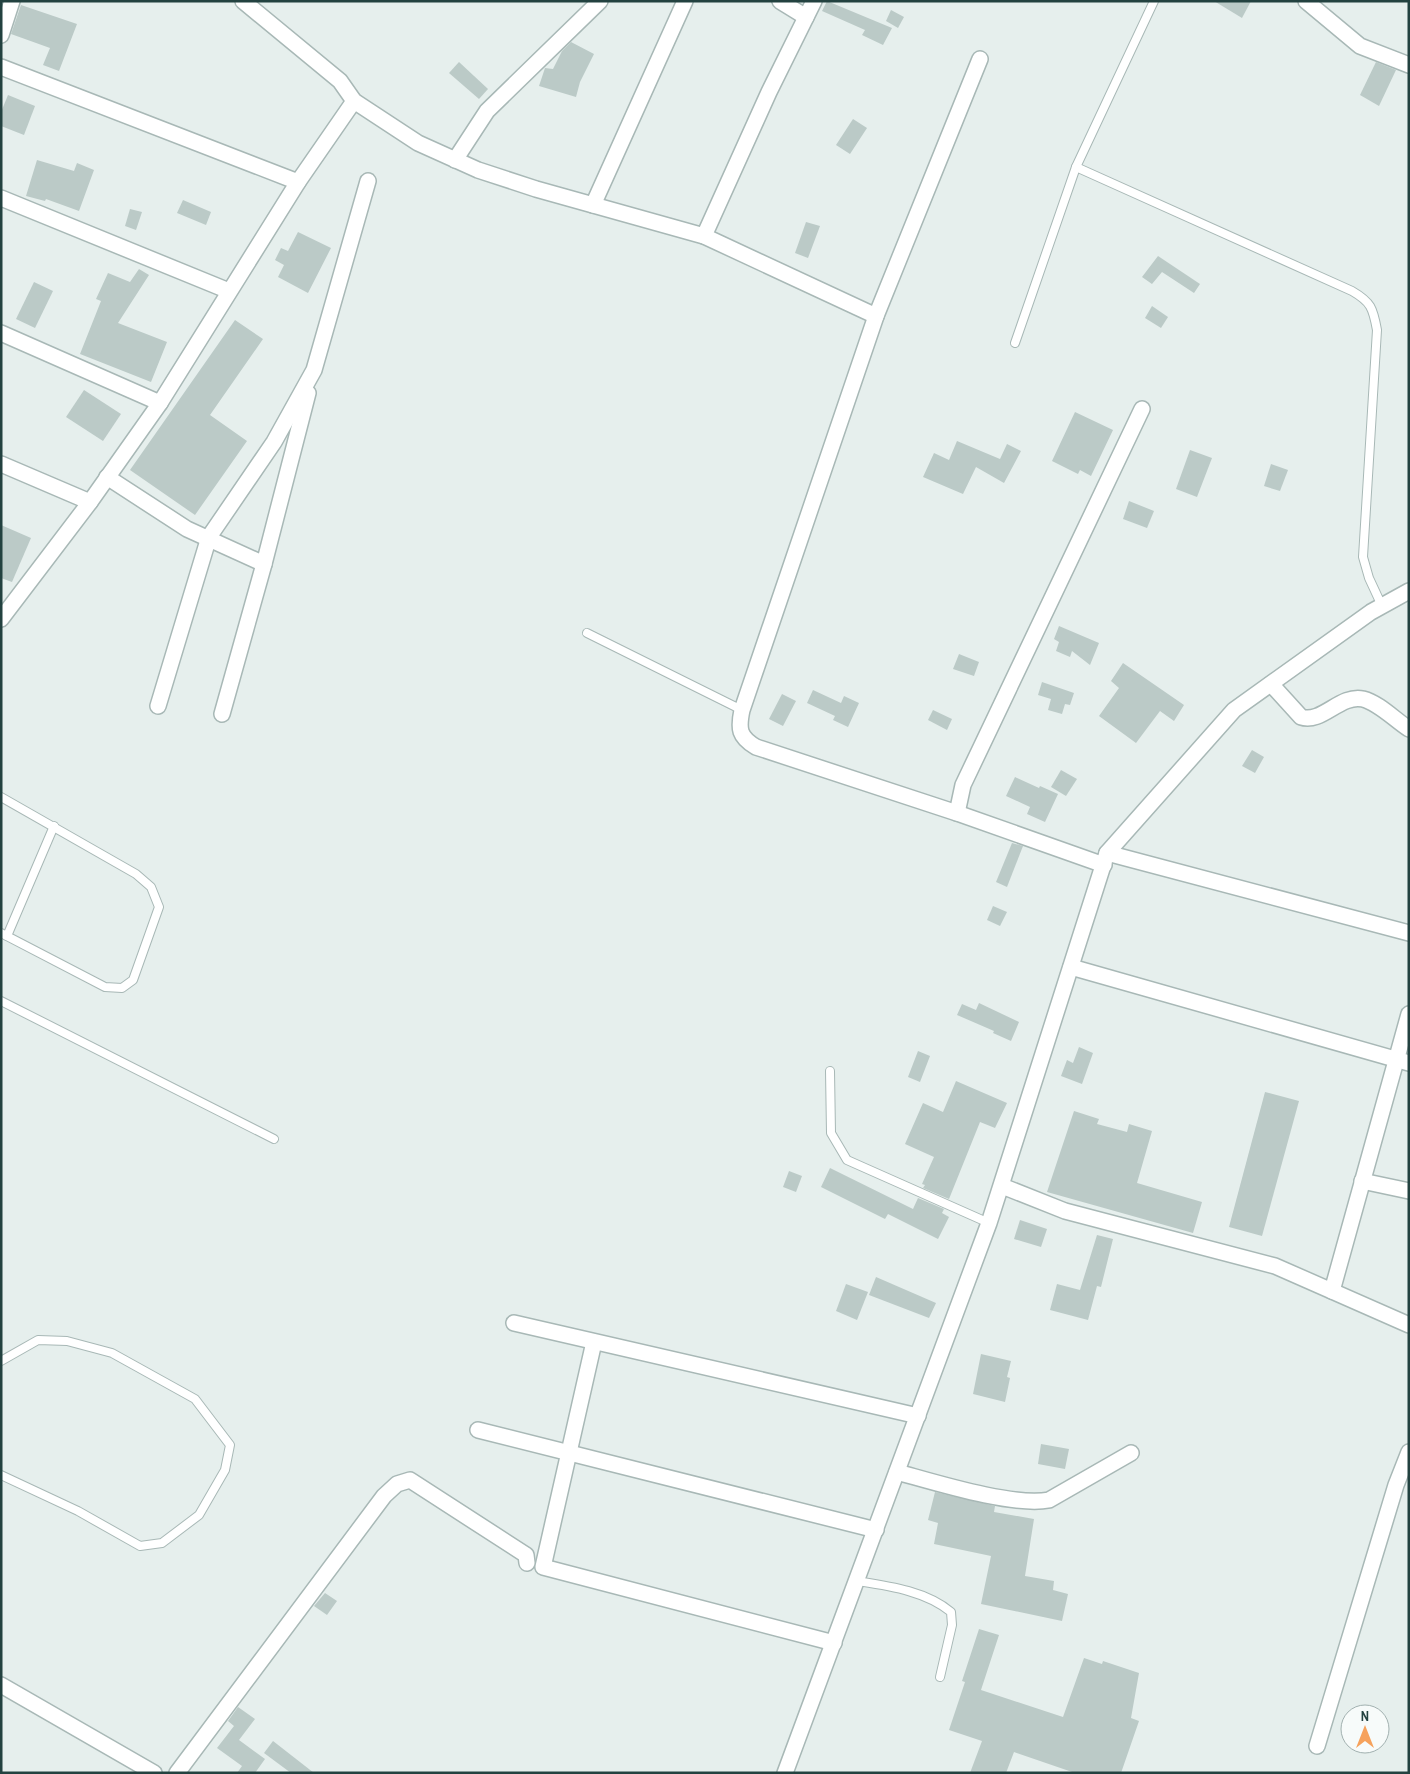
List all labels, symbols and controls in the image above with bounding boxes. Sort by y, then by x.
north arrow [1340,1704,1390,1754]
text: N [1361,1707,1369,1725]

